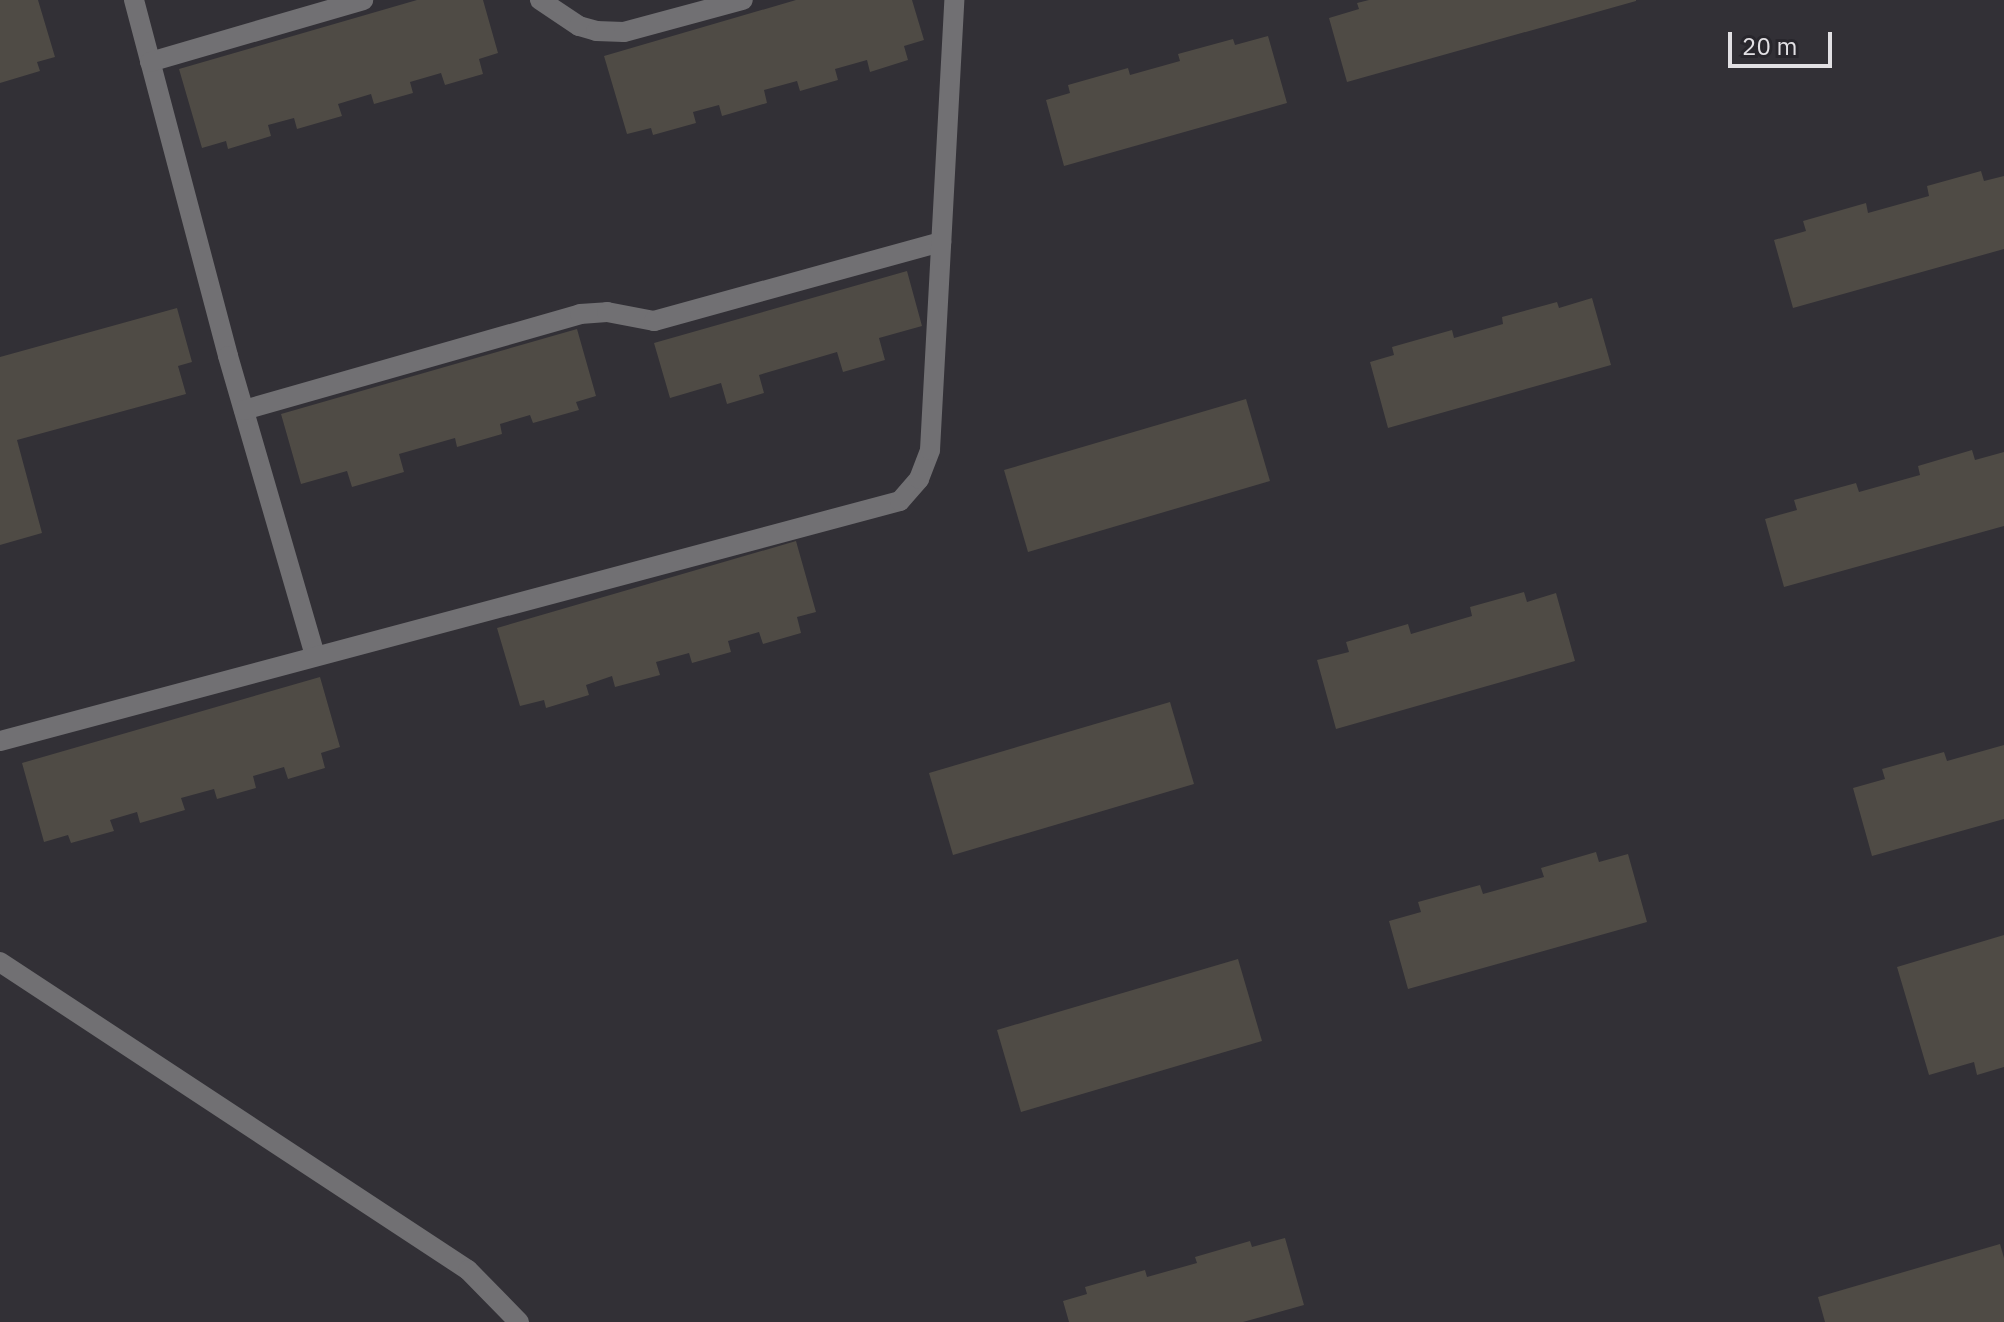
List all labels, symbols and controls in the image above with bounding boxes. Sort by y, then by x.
scale bar [1732,16,1836,66]
text: 20 m [1742,30,1797,62]

